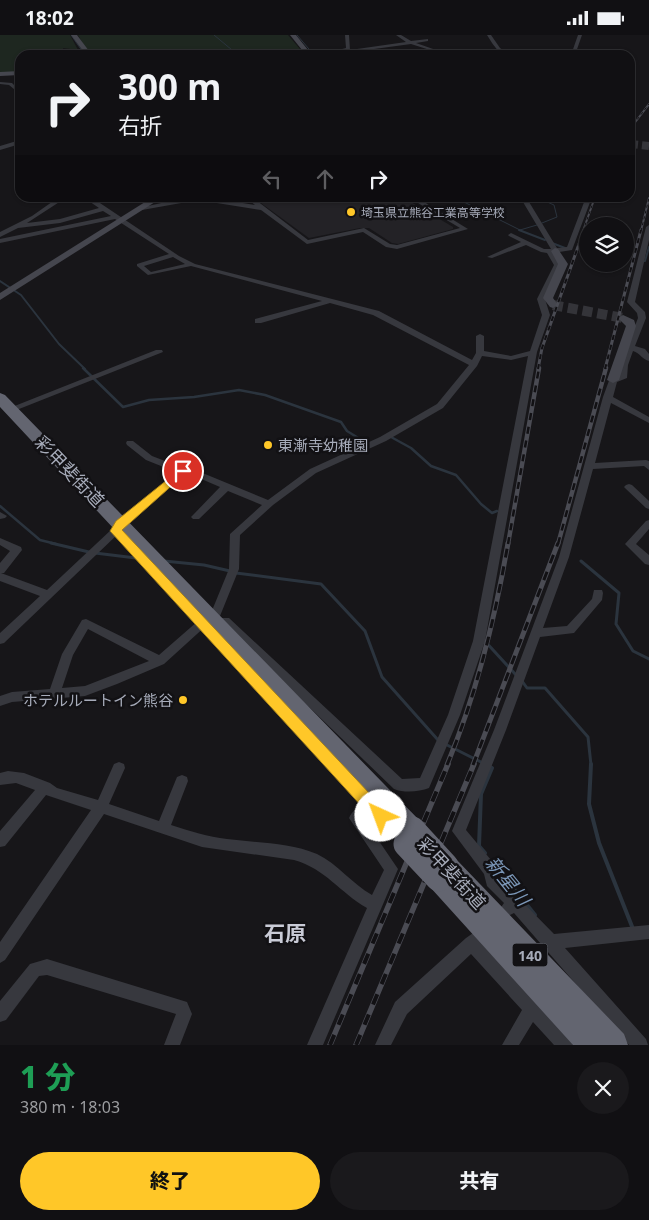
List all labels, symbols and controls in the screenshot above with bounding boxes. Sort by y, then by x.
text: 18:02 [25,5,74,31]
text: 300 m [118,63,221,110]
icon: right [35,70,100,135]
text: 右折 [118,110,162,140]
icon: left [258,165,286,193]
icon: ahead [311,165,339,193]
icon: right [364,165,392,193]
place label: 埼玉県立熊谷工業高等学校 [361,204,505,221]
marker: 埼玉県立熊谷工業高等学校 [345,206,357,218]
map controls [579,217,634,272]
button: layers [579,217,634,272]
street label: 彩甲斐街道 [30,430,110,512]
place label: 東漸寺幼稚園 [278,435,368,455]
marker: 東漸寺幼稚園 [262,439,274,451]
pin [162,450,204,492]
icon: arrive [169,457,197,485]
place label: ホテルルートイン熊谷 [23,690,173,710]
marker: ホテルルートイン熊谷 [177,694,189,706]
position arrow [354,789,406,841]
street label: 彩甲斐街道 [413,832,491,914]
water label: 新星川 [480,851,537,913]
district label: 石原 [264,919,306,947]
road number: 140 [512,943,548,967]
text: 1 分 [20,1056,75,1097]
button: close [577,1062,629,1114]
text: 380 m · 18:03 [20,1096,120,1118]
button: 終了 [20,1152,320,1210]
button: 共有 [330,1152,629,1210]

